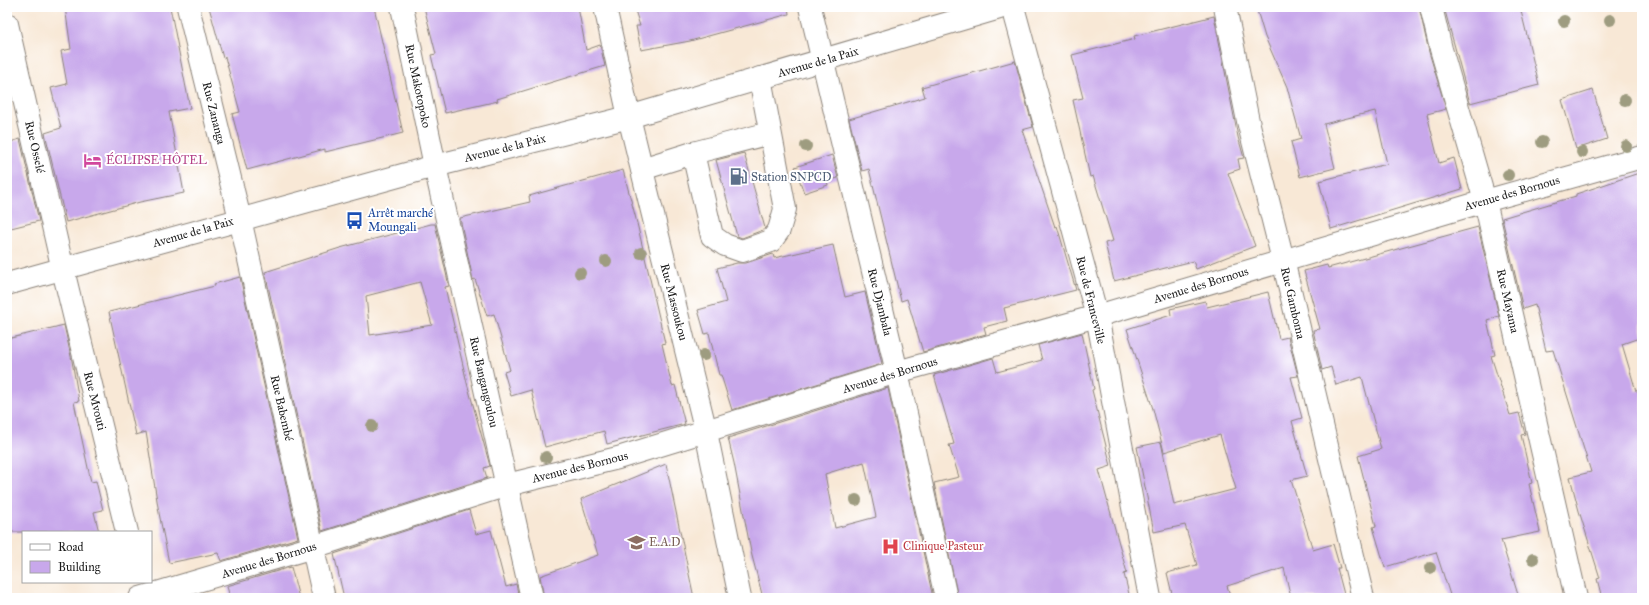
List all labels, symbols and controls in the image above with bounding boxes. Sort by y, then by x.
street label: Rue Makotopoko [402,43,434,129]
street label: Avenue de la Paix [775,44,861,81]
street label: Rue Zananga [199,80,229,147]
street label: Rue Osselé [22,119,48,175]
street label: Avenue de la Paix [462,131,548,165]
hotel icon: ÉCLIPSE HÔTEL [83,150,103,170]
place label: ÉCLIPSE HÔTEL [106,151,207,167]
fuel station icon: Station SNPCD [728,167,748,187]
place label: Station SNPCD [751,170,832,184]
street label: Avenue des Bornous [1462,173,1561,214]
place label: Arrêt marché Moungali [367,206,433,235]
bus stop icon: Arrêt marché Moungali [345,210,365,230]
street label: Avenue de la Paix [150,214,236,251]
street label: Rue de Franceville [1073,255,1109,345]
street label: Rue Massoukou [658,262,690,343]
street label: Avenue des Bornous [1151,264,1250,306]
street label: Rue Gamboma [1278,266,1308,341]
street label: Rue Djambala [865,267,895,338]
street label: Rue Mayama [1494,268,1522,335]
street label: Rue Bangangoulou [466,335,501,430]
street label: Avenue des Bornous [840,354,939,396]
street label: Rue Mvouti [81,370,109,433]
street label: Rue Babembé [268,374,296,442]
street label: Avenue des Bornous [530,448,629,486]
legend [22,531,152,583]
school or university icon: E.A.D [626,532,646,552]
place label: E.A.D [649,535,680,549]
hospital icon: Clinique Pasteur [880,536,900,556]
street label: Avenue des Bornous [219,539,318,581]
place label: Clinique Pasteur [903,539,984,554]
text: Road [58,540,84,554]
text: Building [58,560,101,575]

